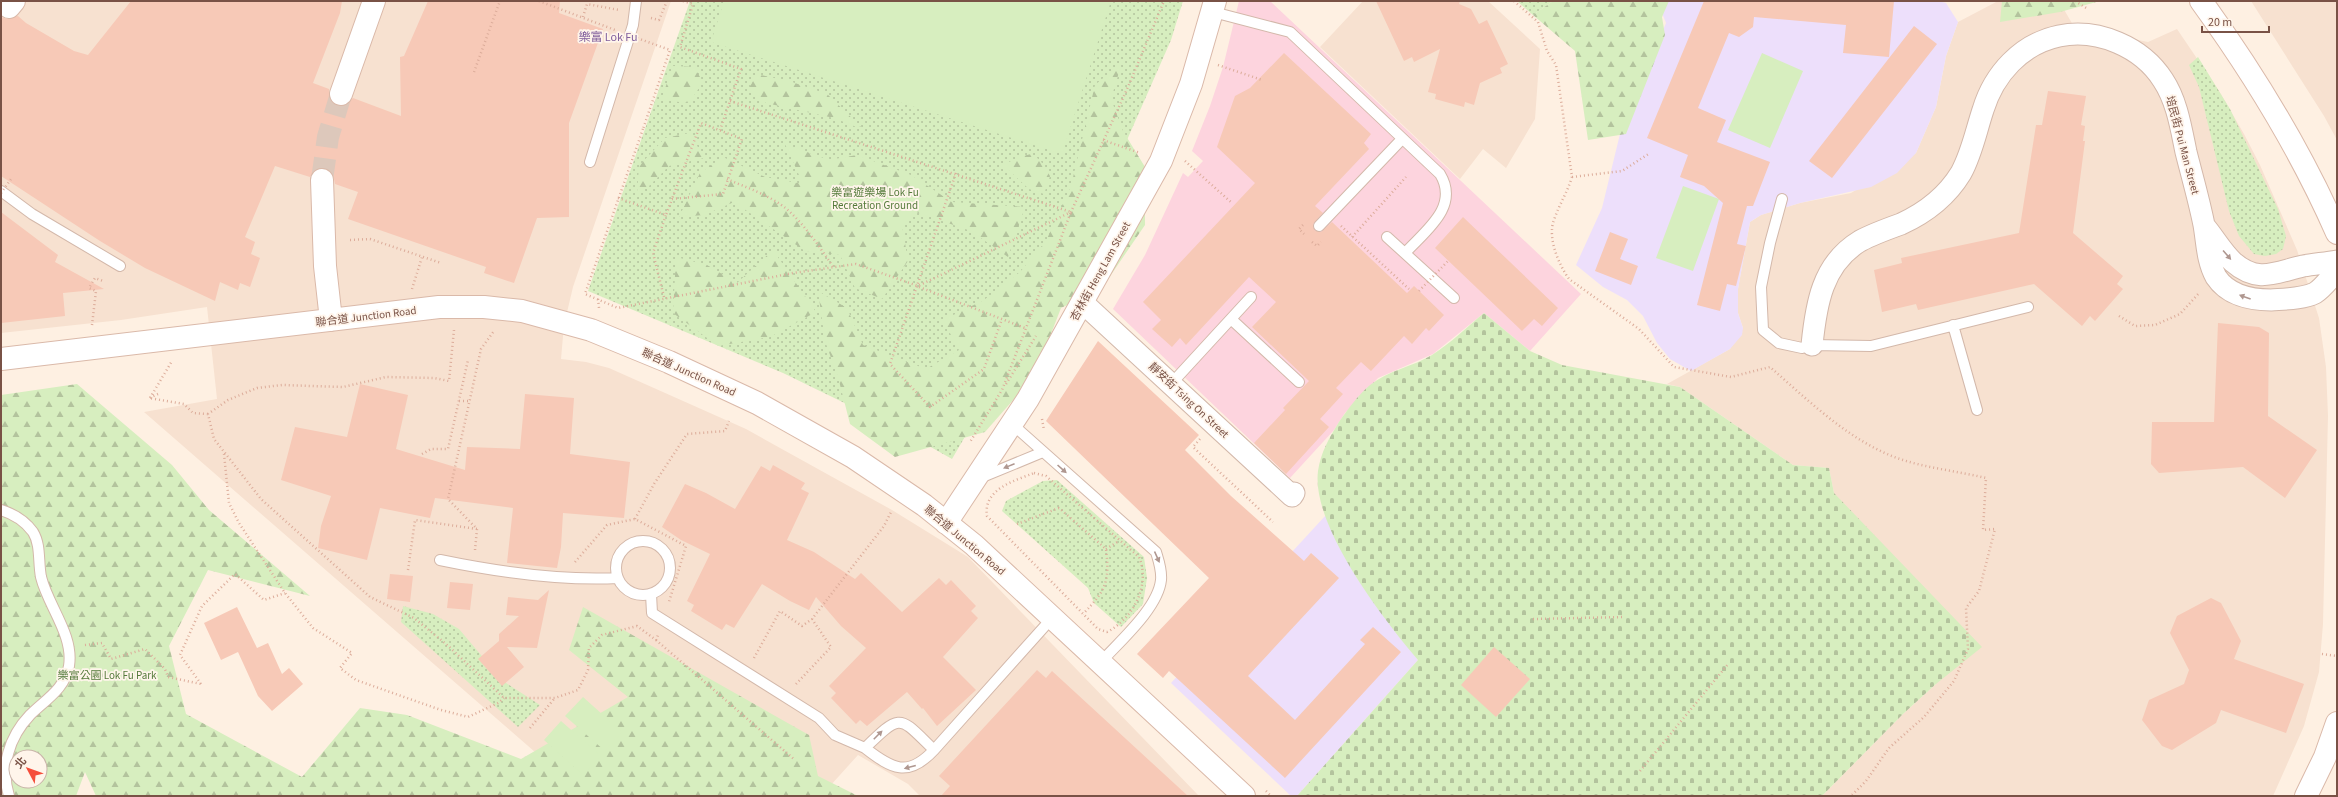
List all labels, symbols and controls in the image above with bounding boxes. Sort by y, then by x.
scale bar [2202,8,2269,34]
text: 20 m [2208,14,2232,31]
district label: 樂富 Lok Fu [578,29,638,46]
street label: 培民街 Pui Man Street [2162,94,2203,196]
park label: 樂富遊樂場 Lok Fu Recreation Ground [831,185,919,213]
street label: 杏林街 Heng Lam Street [1067,219,1134,324]
one-way arrow [2223,250,2232,261]
one-way arrow [2239,293,2251,299]
street label: 聯合道 Junction Road [315,303,417,330]
street label: 聯合道 Junction Road [639,345,738,400]
street label: 靜安街 Tsing On Street [1145,359,1232,442]
one-way arrow [1002,464,1014,470]
one-way arrow [1057,464,1067,473]
street label: 聯合道 Junction Road [921,502,1008,579]
one-way arrow [1154,551,1160,563]
park label: 樂富公園 Lok Fu Park [57,668,157,683]
one-way arrow [873,730,883,740]
north arrow [8,749,48,789]
text: 北 [12,754,30,772]
one-way arrow [904,764,917,770]

